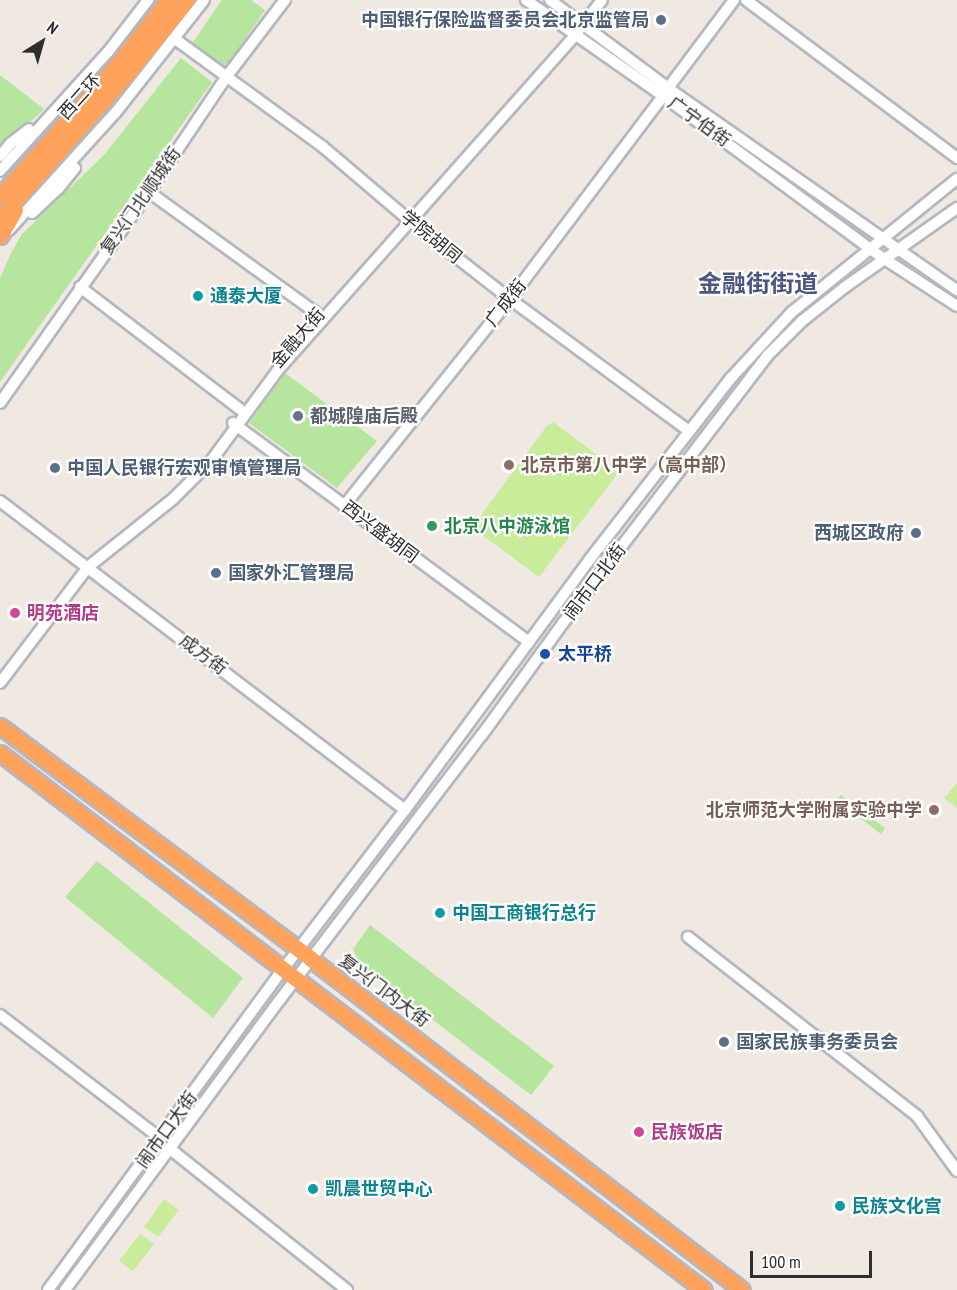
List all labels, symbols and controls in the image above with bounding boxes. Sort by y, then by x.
place label: 中国银行保险监督委员会北京监管局 [361,9,649,31]
north arrow [12,12,72,72]
marker: 中国银行保险监督委员会北京监管局 [654,13,668,27]
text: N [43,17,62,38]
street label: 西二环 [54,70,106,124]
street label: 广宁伯街 [664,92,734,152]
street label: 复兴门北顺城街 [96,143,186,259]
street label: 学院胡同 [396,206,466,268]
district label: 金融街街道 [698,270,818,298]
street label: 广成街 [481,275,531,331]
place label: 通泰大厦 [210,285,282,307]
marker: 通泰大厦 [191,289,205,303]
street label: 金融大街 [266,304,330,372]
place label: 都城隍庙后殿 [310,405,418,427]
marker: 都城隍庙后殿 [291,409,305,423]
place label: 北京市第八中学（高中部） [521,454,737,476]
place label: 中国人民银行宏观审慎管理局 [67,457,301,479]
marker: 北京市第八中学（高中部） [502,458,516,472]
marker: 中国人民银行宏观审慎管理局 [48,461,62,475]
street label: 西兴盛胡同 [338,496,422,568]
place label: 北京八中游泳馆 [444,515,570,537]
marker: 北京八中游泳馆 [425,519,439,533]
place label: 西城区政府 [814,522,904,544]
marker: 西城区政府 [909,526,923,540]
street label: 闹市口北街 [559,540,631,624]
place label: 国家外汇管理局 [228,562,354,584]
marker: 国家外汇管理局 [209,566,223,580]
place label: 明苑酒店 [27,602,99,624]
marker: 明苑酒店 [8,606,22,620]
street label: 成方街 [175,630,231,680]
place label: 太平桥 [558,643,612,665]
marker: 太平桥 [536,645,554,663]
place label: 北京师范大学附属实验中学 [706,799,922,821]
marker: 北京师范大学附属实验中学 [927,803,941,817]
place label: 中国工商银行总行 [452,902,596,924]
marker: 中国工商银行总行 [433,906,447,920]
street label: 复兴门内大街 [334,950,434,1032]
place label: 国家民族事务委员会 [736,1031,898,1053]
marker: 国家民族事务委员会 [717,1035,731,1049]
street label: 闹市口大街 [132,1087,202,1173]
place label: 民族饭店 [651,1121,723,1143]
marker: 民族饭店 [632,1125,646,1139]
place label: 凯晨世贸中心 [325,1178,433,1200]
marker: 凯晨世贸中心 [306,1182,320,1196]
place label: 民族文化宫 [852,1195,942,1217]
marker: 民族文化宫 [833,1199,847,1213]
scale bar [753,1239,874,1277]
text: 100 m [761,1250,801,1273]

